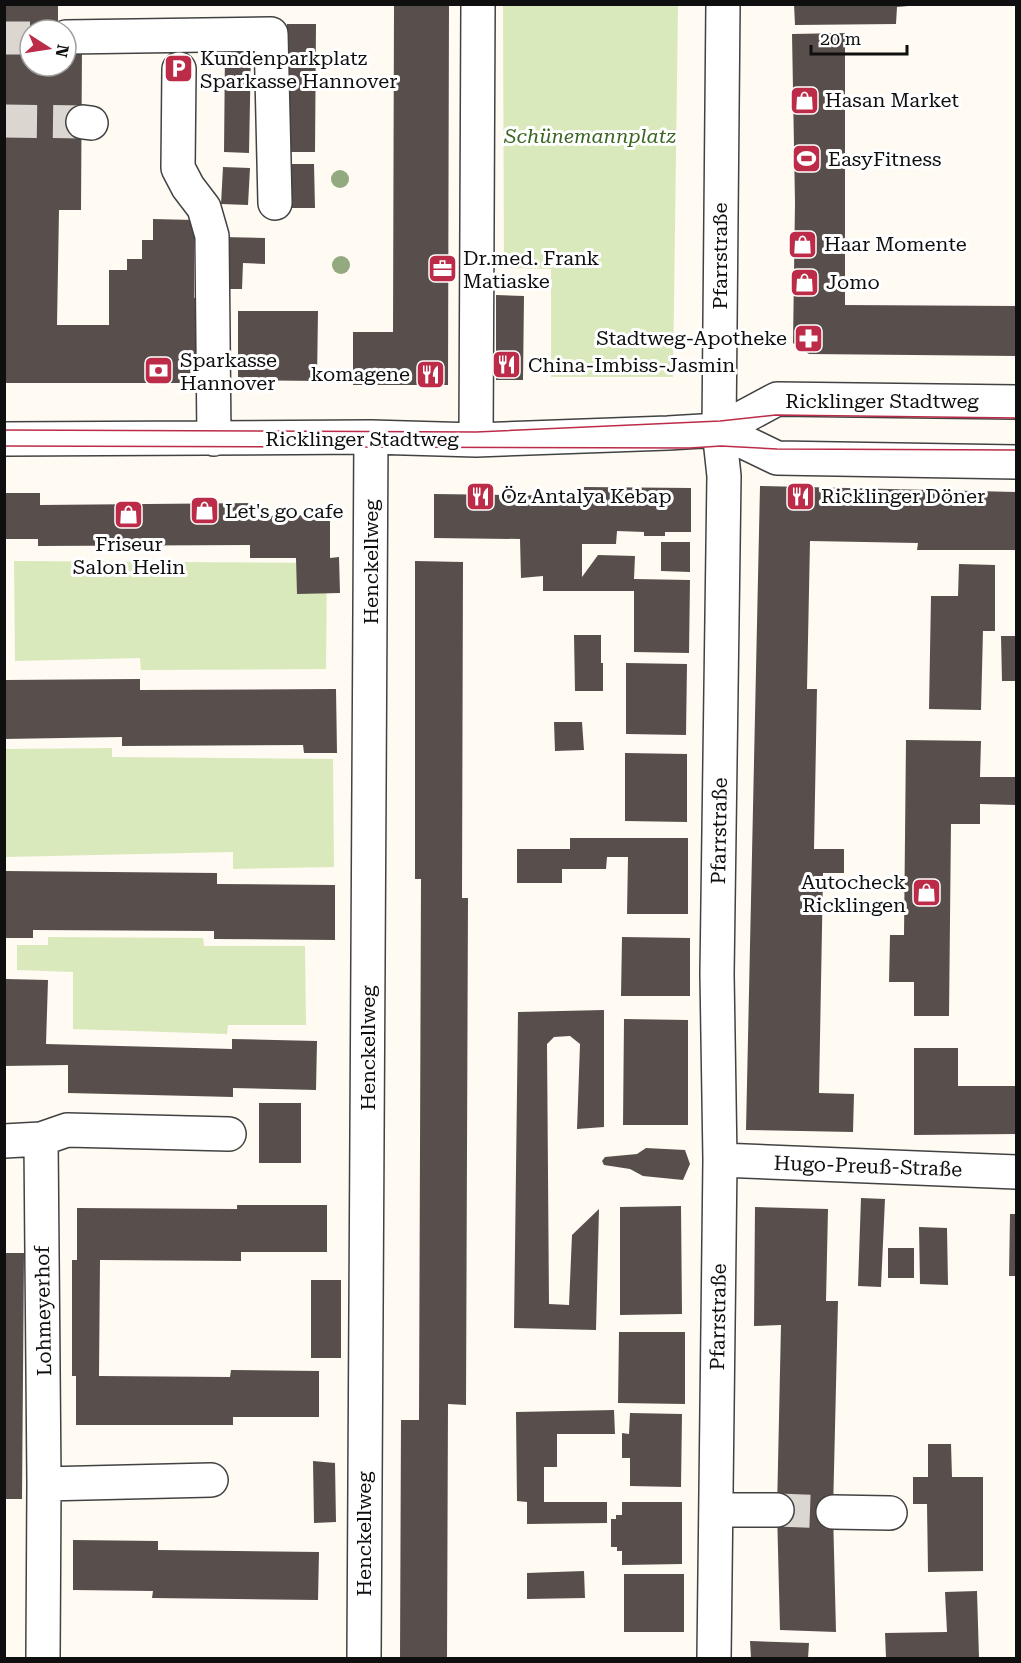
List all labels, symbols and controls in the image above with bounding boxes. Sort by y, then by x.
north arrow [18,18,78,78]
scale bar [811,18,907,56]
text: 20 m [820,28,861,49]
text: N [52,43,73,59]
place label: Kundenparkplatz Sparkasse Hannover [200,46,397,93]
parking icon: Kundenparkplatz Sparkasse Hannover [163,53,195,85]
shop icon: Hasan Market [788,84,820,116]
place label: Hasan Market [825,88,959,112]
park label: Schünemannplatz [503,124,676,148]
sports icon: EasyFitness [791,143,823,175]
place label: EasyFitness [828,147,942,171]
street label: Pfarrstraße [708,202,732,310]
shop icon: Haar Momente [787,228,819,260]
place label: Haar Momente [824,232,967,256]
place label: Dr.med. Frank Matiaske [463,246,600,293]
office icon: Dr.med. Frank Matiaske [426,253,458,285]
shop icon: Jomo [789,266,821,298]
place label: Jomo [826,270,880,294]
pharmacy icon: Stadtweg-Apotheke [792,322,824,354]
place label: Stadtweg-Apotheke [596,326,787,350]
place label: Sparkasse Hannover [180,348,277,395]
restaurant icon: China-Imbiss-Jasmin [491,349,523,381]
place label: China-Imbiss-Jasmin [528,353,735,377]
bank icon: Sparkasse Hannover [143,355,175,387]
restaurant icon: komagene [415,358,447,390]
place label: komagene [311,362,410,386]
street label: Ricklinger Stadtweg [785,389,979,413]
street label: Ricklinger Stadtweg [265,427,459,451]
restaurant icon: Öz Antalya Kebap [464,480,496,512]
restaurant icon: Ricklinger Döner [784,480,816,512]
place label: Öz Antalya Kebap [501,484,671,508]
place label: Ricklinger Döner [821,484,985,508]
shop icon: Let's go cafe [188,495,220,527]
shop icon: Friseur Salon Helin [113,498,145,530]
place label: Let's go cafe [225,499,343,523]
street label: Henckellweg [359,499,383,625]
place label: Friseur Salon Helin [73,532,185,579]
street label: Pfarrstraße [706,777,732,885]
place label: Autocheck Ricklingen [801,870,906,917]
shop icon: Autocheck Ricklingen [911,877,943,909]
street label: Henckellweg [356,985,380,1111]
street label: Hugo-Preuß-Straße [773,1151,963,1181]
street label: Lohmeyerhof [30,1245,56,1376]
street label: Pfarrstraße [705,1263,731,1371]
street label: Henckellweg [352,1471,376,1597]

